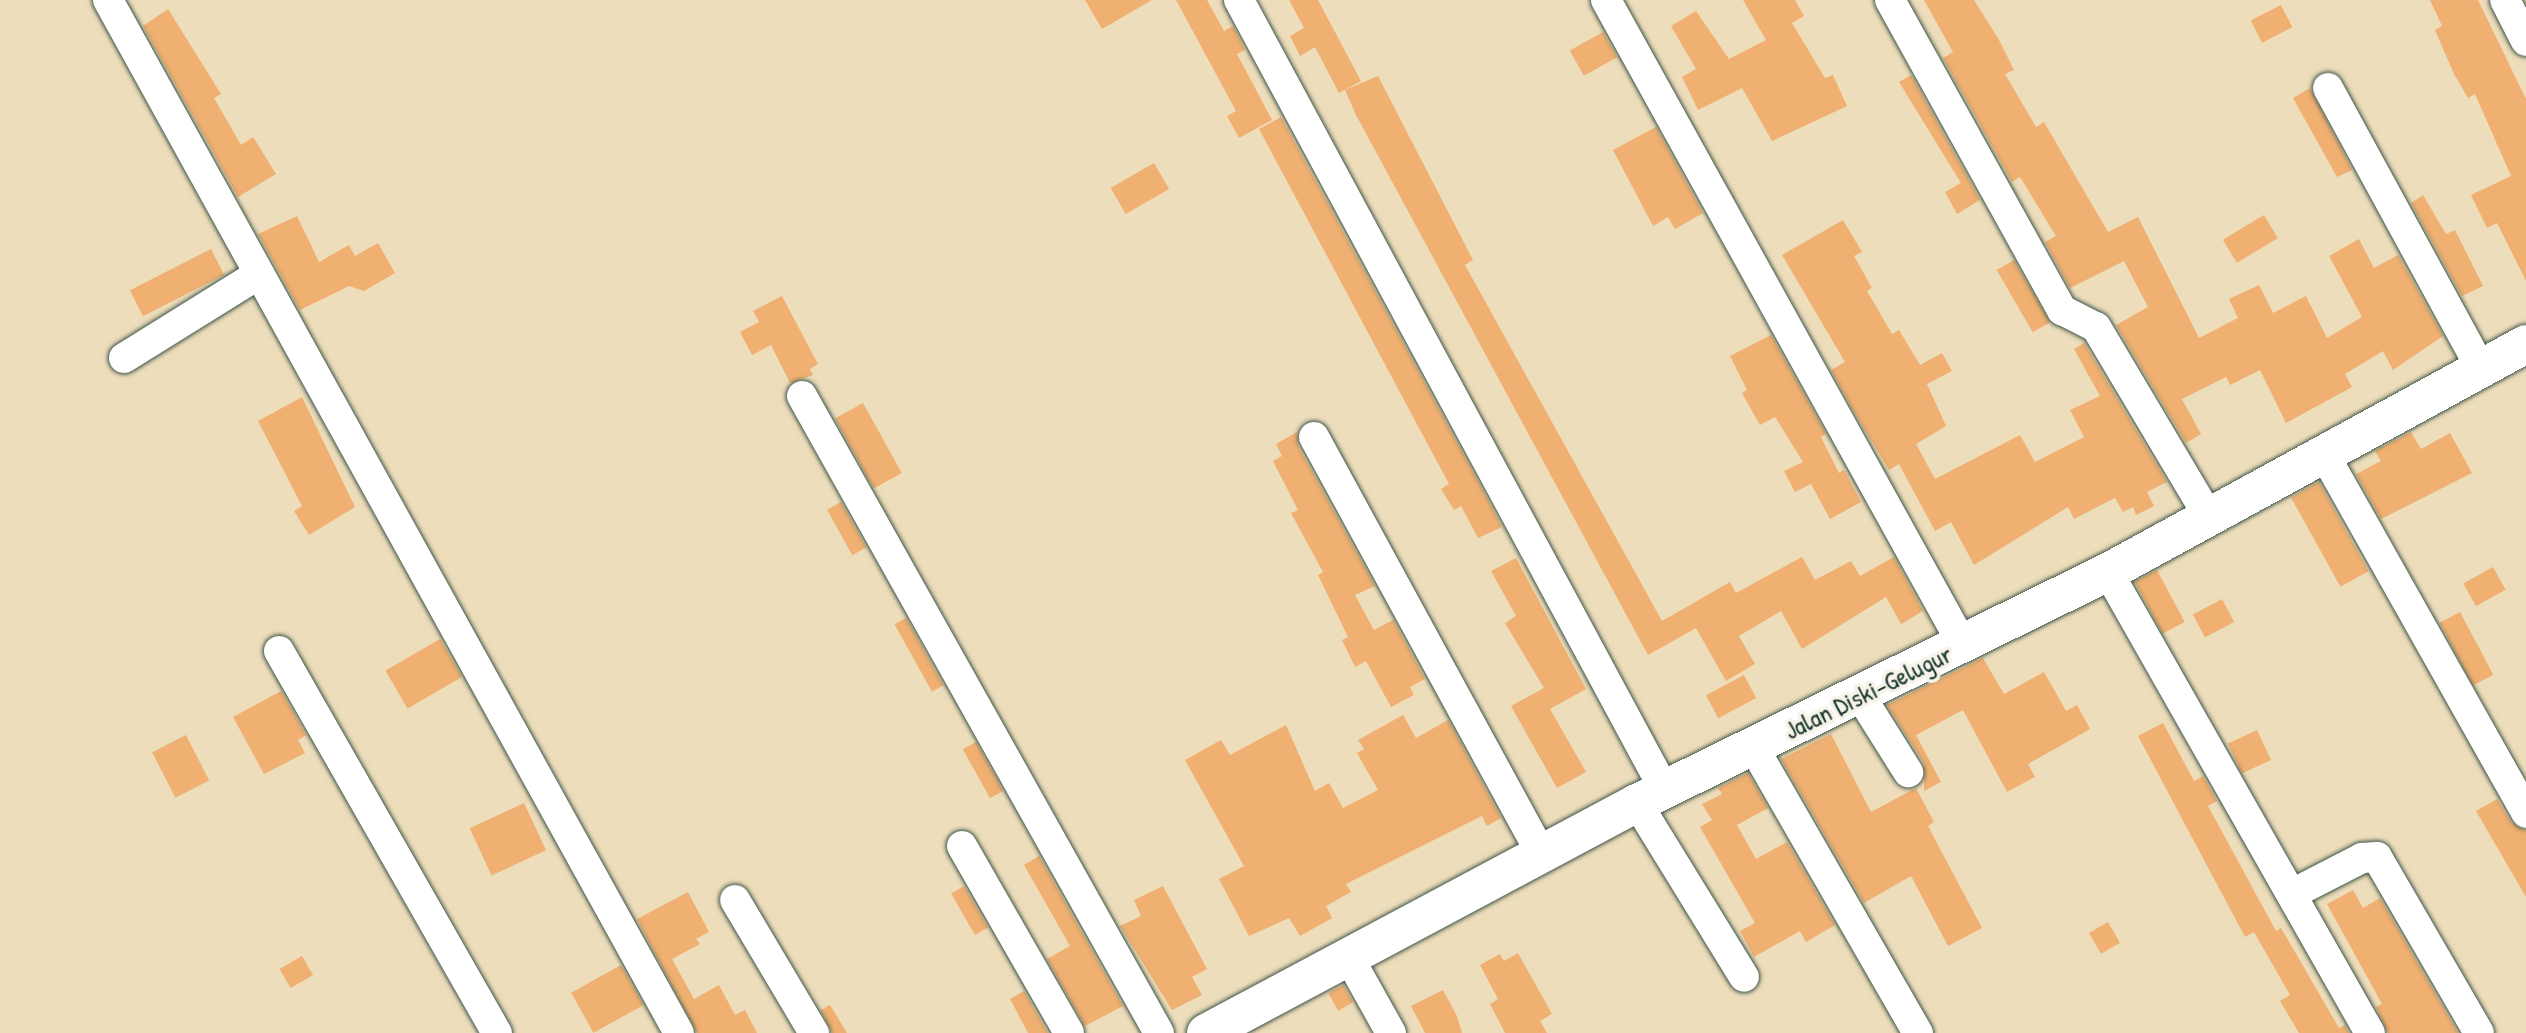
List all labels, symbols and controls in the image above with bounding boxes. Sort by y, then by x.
street label: Jalan Diski–Gelugur [1779,638,1957,746]

